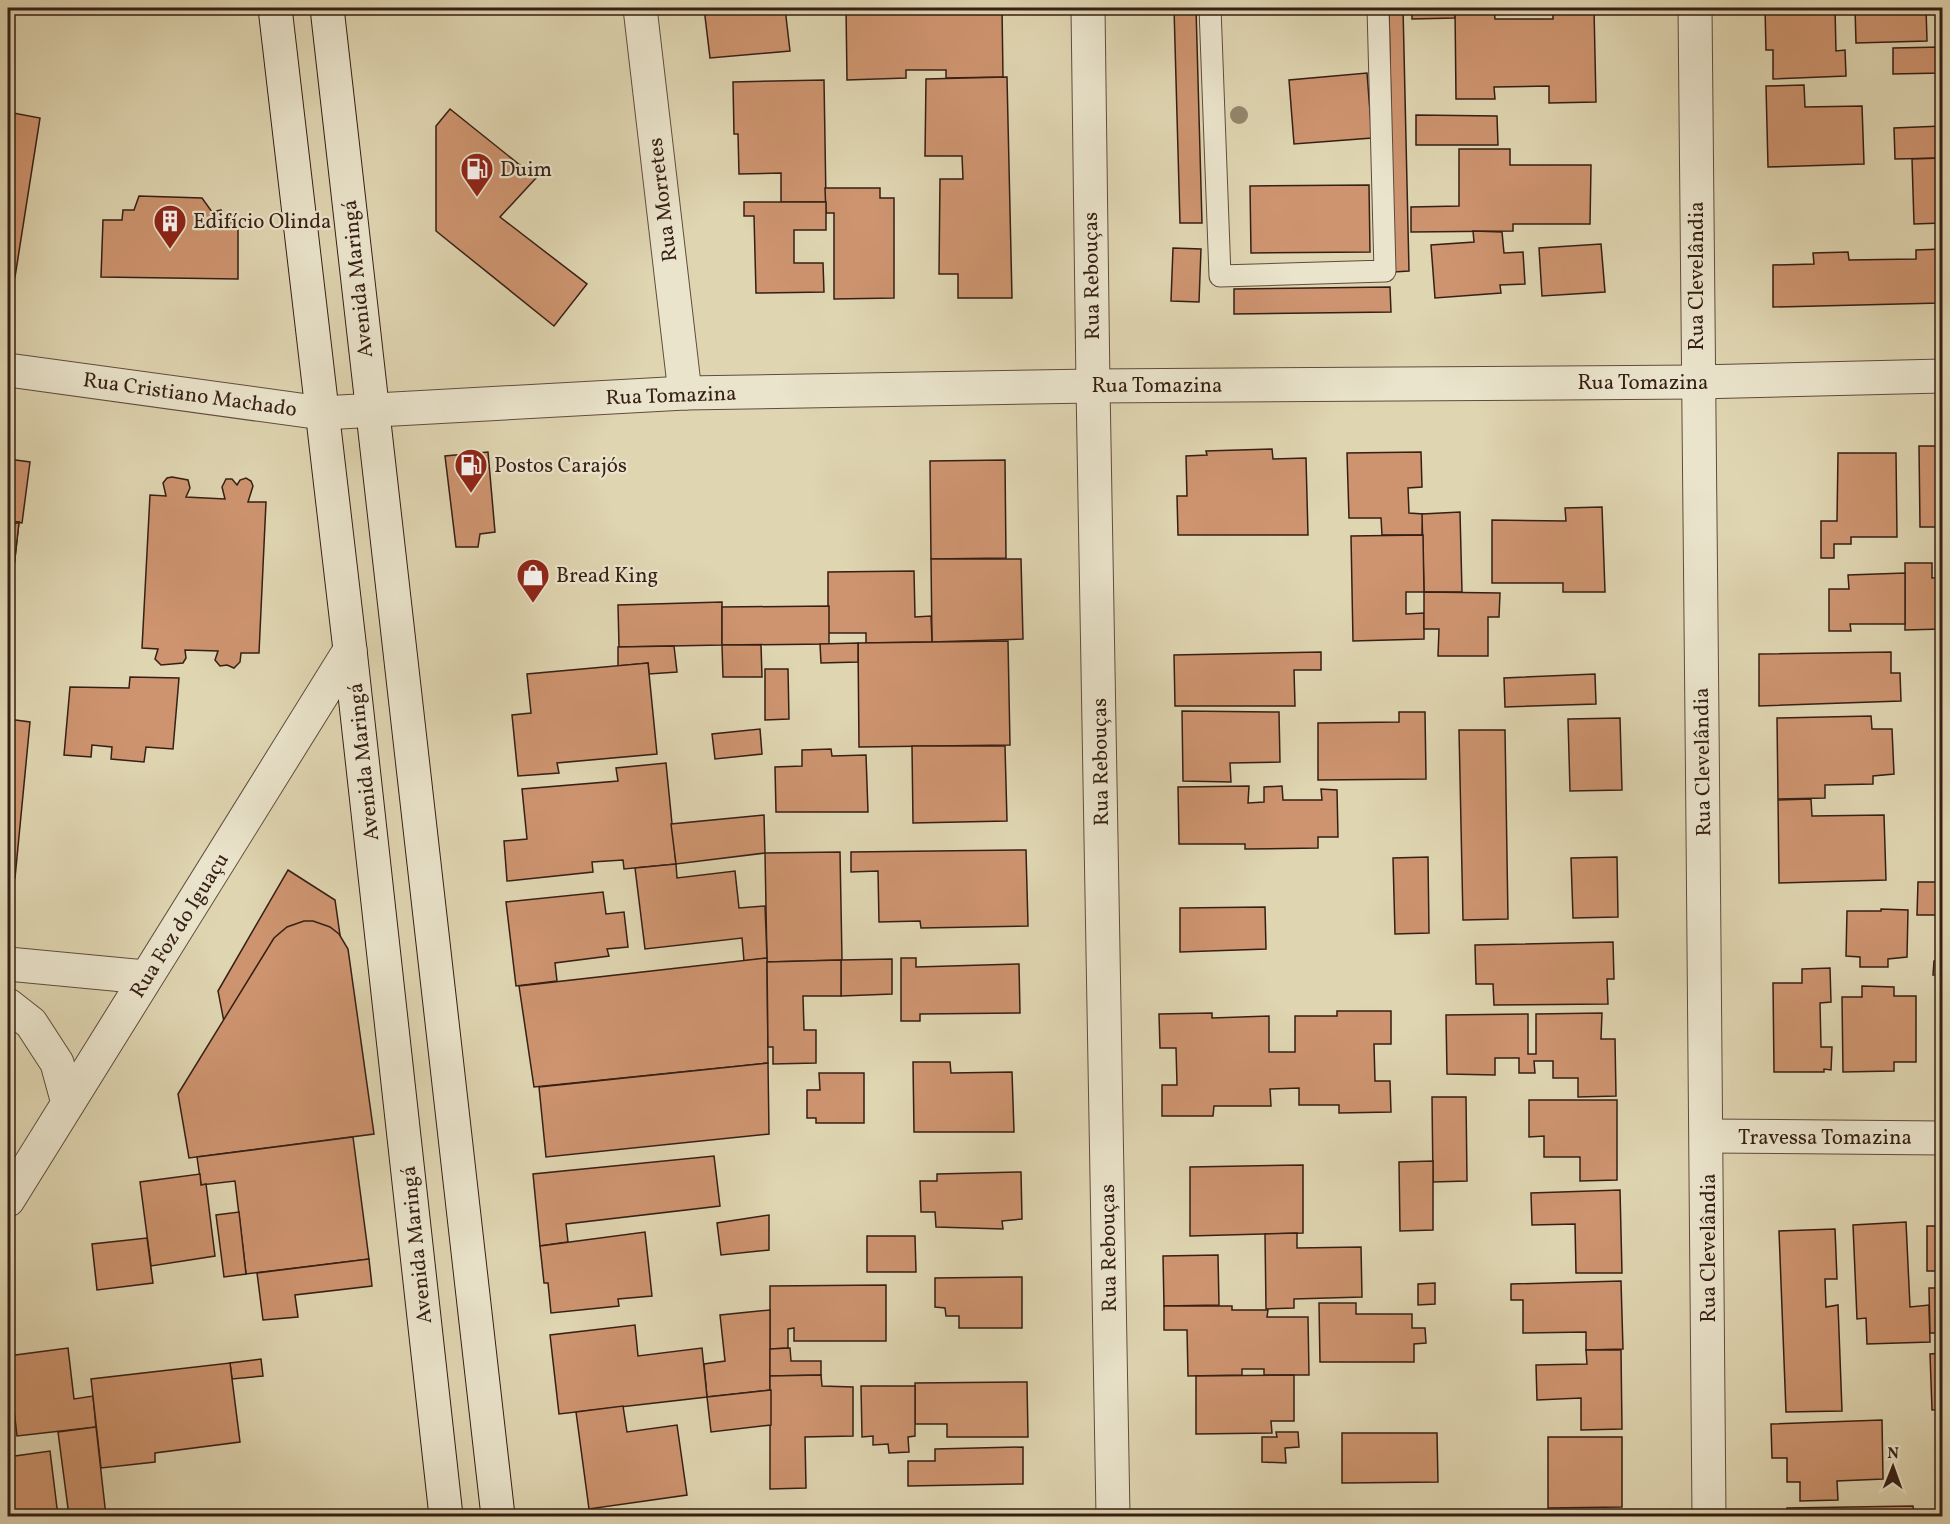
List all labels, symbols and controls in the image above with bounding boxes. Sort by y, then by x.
street label: Rua Morretes [641,136,685,264]
fuel station icon: Duim [459,151,495,198]
place label: Duim [500,156,552,185]
street label: Avenida Maringá [336,198,381,359]
street label: Rua Clevelândia [1683,201,1712,351]
building icon: Edifício Olinda [152,203,188,250]
place label: Edifício Olinda [193,208,332,237]
street label: Rua Rebouças [1077,212,1108,340]
street label: Rua Cristiano Machado [81,366,299,425]
street label: Rua Tomazina [1577,369,1709,398]
street label: Rua Tomazina [1091,372,1223,401]
street label: Rua Tomazina [605,380,737,413]
fuel station icon: Postos Carajós [453,447,489,494]
place label: Postos Carajós [494,452,627,481]
shop icon: Bread King [515,557,551,604]
place label: Bread King [556,562,658,591]
street label: Avenida Maringá [342,681,387,842]
street label: Rua Clevelândia [1688,687,1719,837]
street label: Rua Rebouças [1086,698,1117,826]
street label: Rua Foz do Iguaçu [124,848,237,1004]
street label: Travessa Tomazina [1738,1124,1912,1153]
street label: Avenida Maringá [395,1164,440,1325]
street label: Rua Clevelândia [1695,1173,1724,1323]
street label: Rua Rebouças [1094,1184,1125,1312]
north arrow [1863,1437,1923,1497]
text: N [1887,1443,1900,1465]

